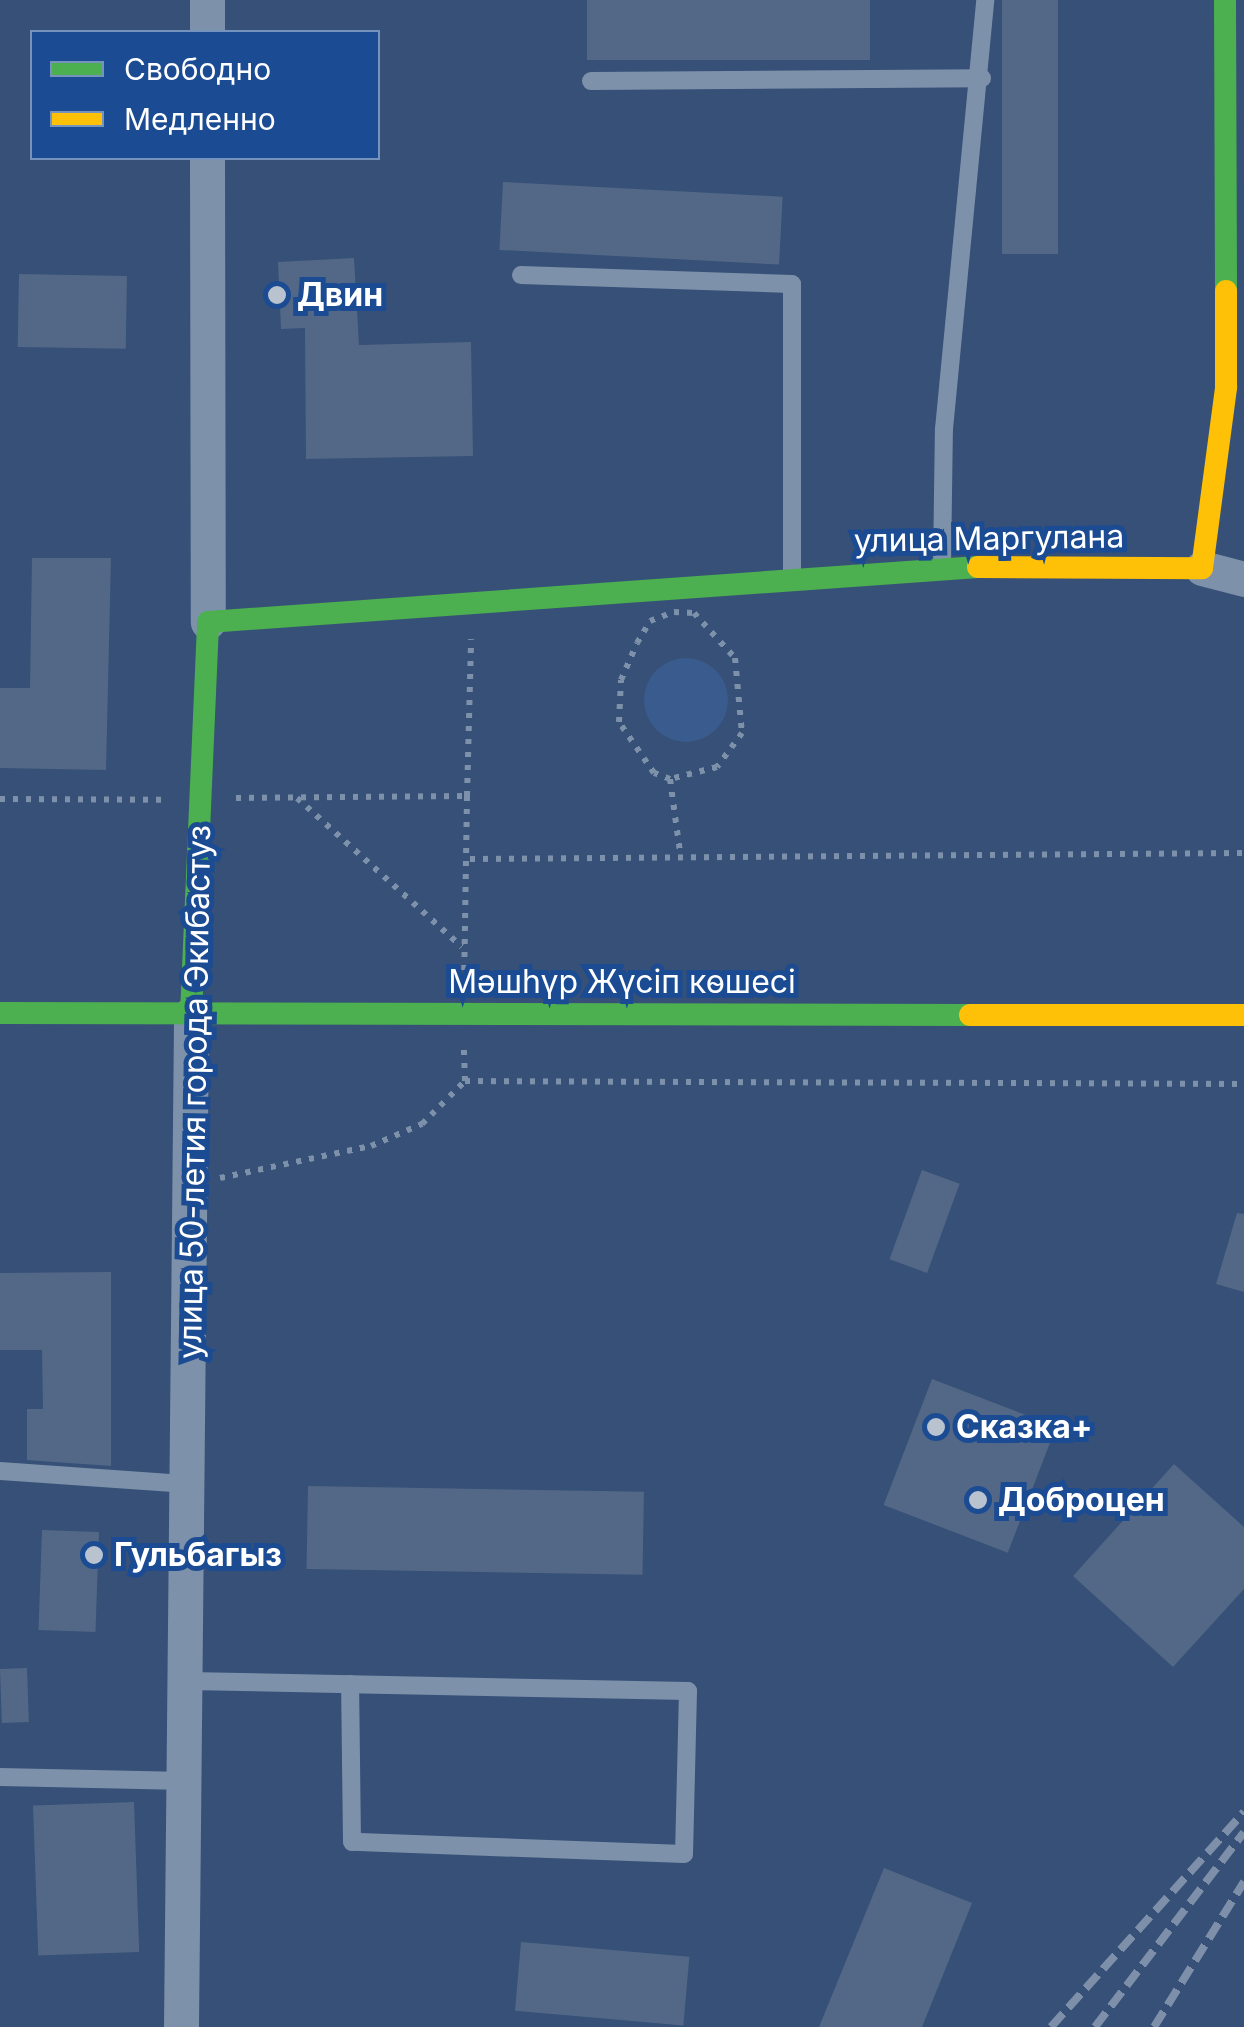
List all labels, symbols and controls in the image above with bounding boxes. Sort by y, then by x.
legend [30,30,380,160]
text: Свободно [124,51,271,87]
text: Медленно [124,101,276,137]
place label: Двин [297,276,383,314]
marker: Двин [266,284,288,306]
street label: улица Маргулана [853,517,1125,561]
street label: улица 50-летия города Экибастуз [171,825,219,1359]
street label: Мәшһүр Жүсіп көшесі [448,963,796,1001]
place label: Сказка+ [956,1408,1092,1446]
marker: Сказка+ [925,1416,947,1438]
place label: Доброцен [998,1481,1165,1519]
marker: Доброцен [967,1489,989,1511]
place label: Гульбагыз [114,1536,282,1574]
marker: Гульбагыз [83,1544,105,1566]

